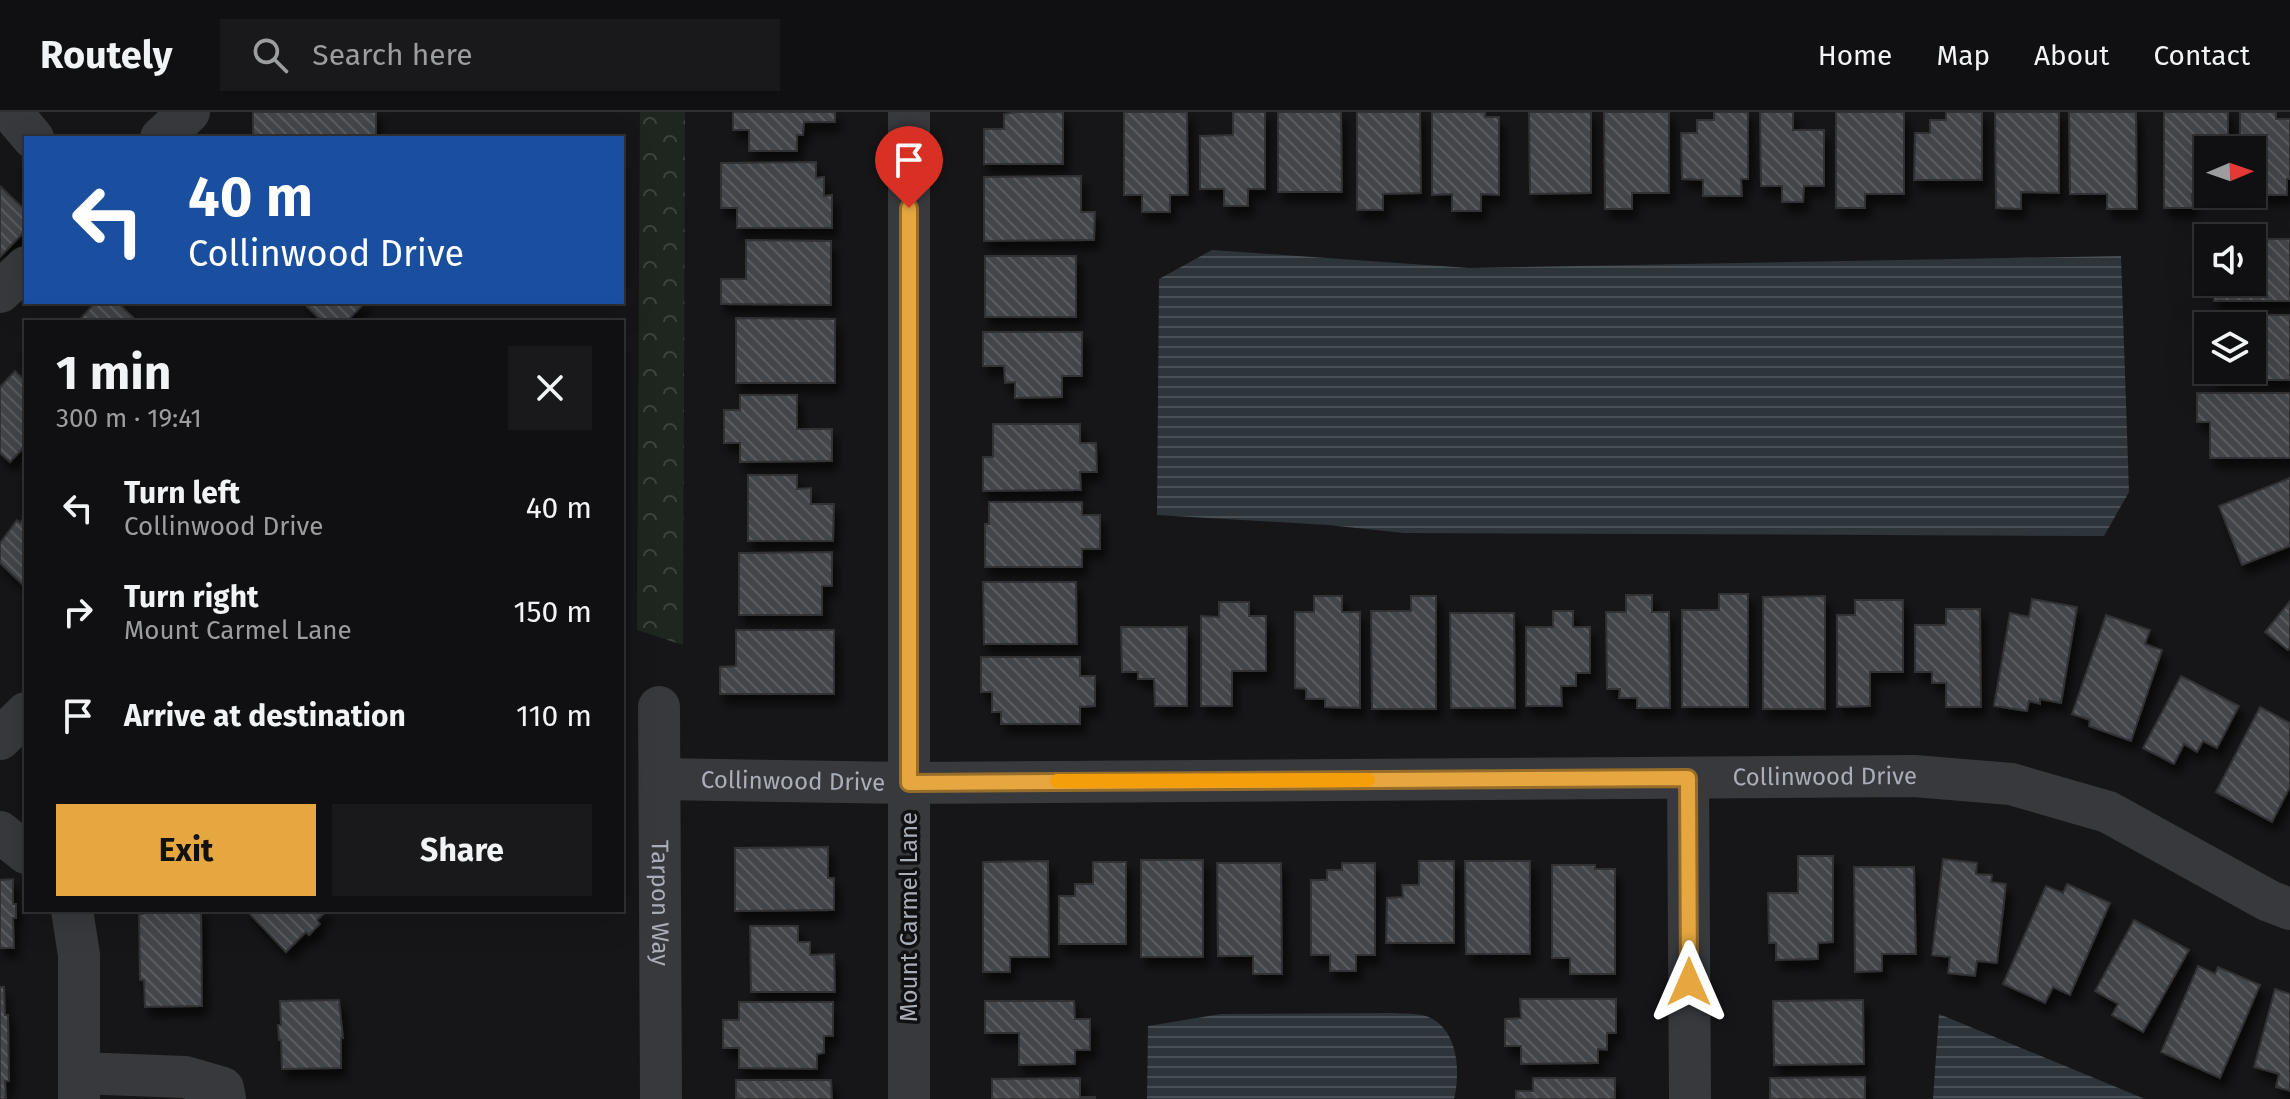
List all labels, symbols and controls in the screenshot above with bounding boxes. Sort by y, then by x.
search box [220,19,780,91]
text: Routely [40,32,172,78]
icon: search [248,33,292,77]
text: Search here [312,37,473,73]
text: Home [1818,39,1892,72]
text: Map [1936,39,1990,72]
text: About [2034,39,2109,72]
text: Contact [2153,39,2250,72]
pin [875,126,943,208]
north arrow [2194,136,2266,208]
map controls [2194,136,2266,384]
icon: arrive [887,138,931,182]
text: 40 m [188,164,313,231]
icon: left [56,168,160,272]
button: sound [2194,224,2266,296]
text: Collinwood Drive [188,232,464,276]
button: layers [2194,312,2266,384]
text: 1 min [56,344,171,402]
button: close [508,346,592,430]
text: 300 m · 19:41 [56,403,202,434]
text: Turn left [124,475,240,511]
icon: left [56,486,100,530]
text: 40 m [526,490,592,526]
text: Collinwood Drive [124,511,323,542]
text: Turn right [124,579,259,615]
icon: right [56,590,100,634]
text: 150 m [514,594,592,630]
text: Mount Carmel Lane [124,615,352,646]
icon: arrive [56,694,100,738]
text: Arrive at destination [124,698,406,734]
text: 110 m [516,698,592,734]
street label: Collinwood Drive [1733,762,1917,791]
street label: Collinwood Drive [701,766,885,797]
button: Exit [56,804,316,896]
button: Share [332,804,592,896]
street label: Mount Carmel Lane [895,812,923,1022]
street label: Tarpon Way [646,840,674,966]
position arrow [1647,940,1731,1024]

